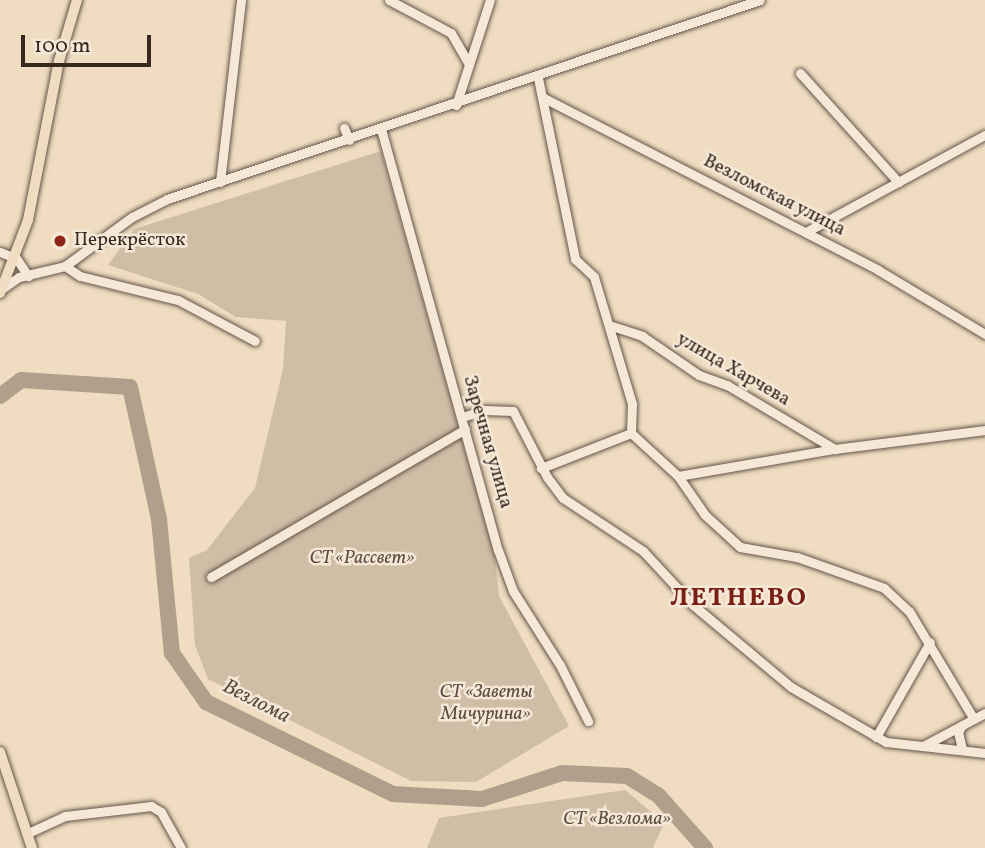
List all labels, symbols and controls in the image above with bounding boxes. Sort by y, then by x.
scale bar [24,21,154,65]
text: 100 m [34,32,91,61]
street label: Везломская улица [699,150,849,242]
place label: Перекрёсток [74,230,185,252]
marker: Перекрёсток [52,233,68,249]
street label: улица Харчева [672,328,794,412]
street label: Заречная улица [457,373,517,511]
park label: СТ «Рассвет» [309,548,415,570]
district label: ЛЕТНЕВО [671,583,807,615]
water label: Везлома [218,674,294,730]
park label: СТ «Заветы Мичурина» [439,682,533,726]
park label: СТ «Везлома» [563,809,671,831]

